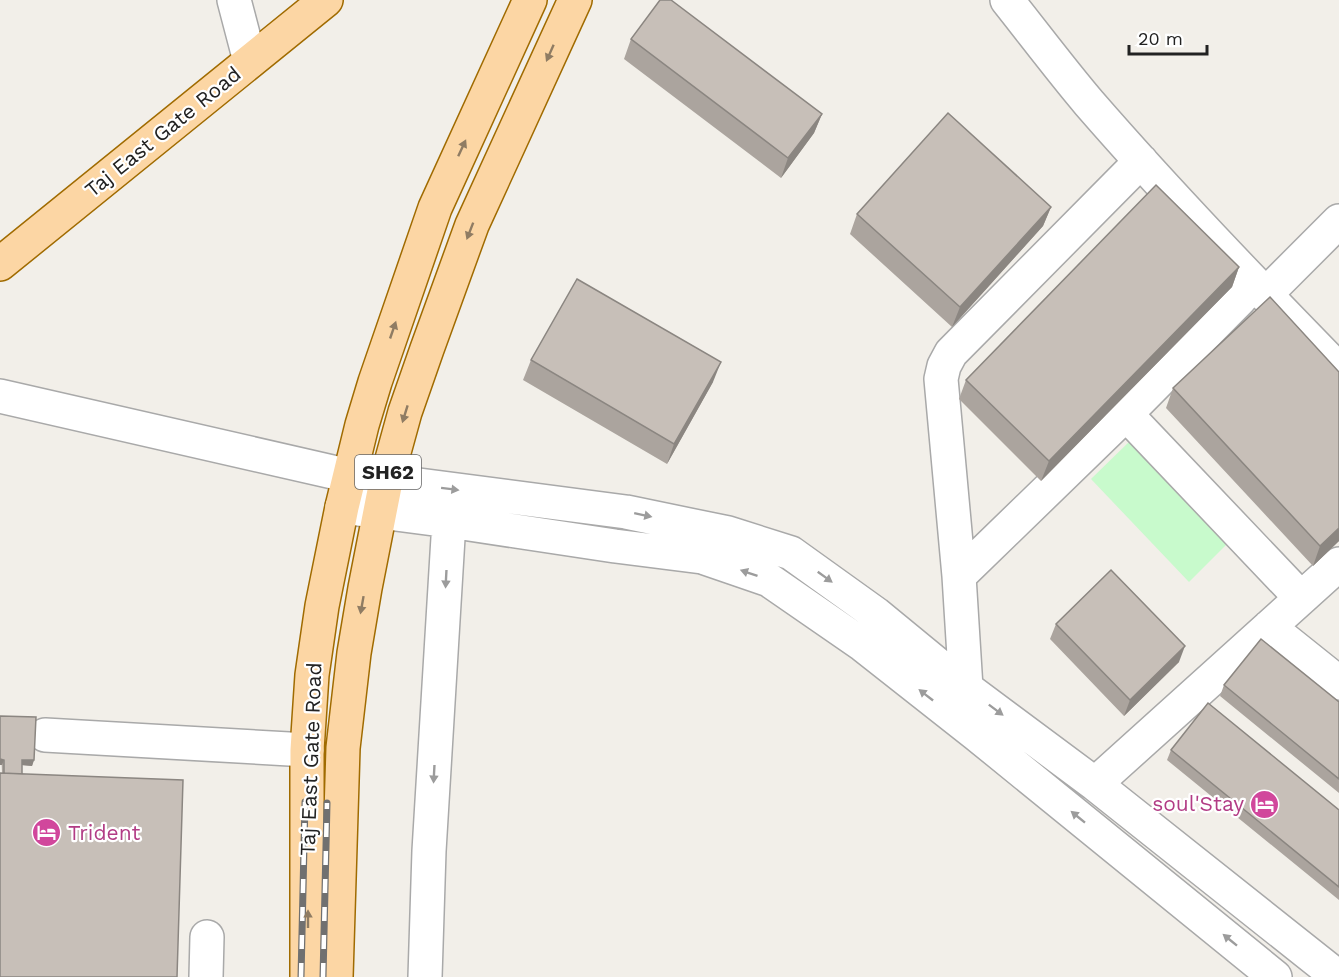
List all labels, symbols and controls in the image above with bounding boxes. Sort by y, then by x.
scale bar [1129,18,1207,56]
text: 20 m [1138,28,1183,49]
one-way arrow [545,44,555,62]
street label: Taj East Gate Road [80,61,246,202]
one-way arrow [458,139,467,156]
one-way arrow [465,222,474,240]
one-way arrow [389,321,399,339]
one-way arrow [399,405,409,423]
road number: SH62 [355,455,421,489]
one-way arrow [440,485,459,494]
one-way arrow [634,511,652,521]
one-way arrow [740,568,758,578]
one-way arrow [441,570,450,589]
one-way arrow [817,571,833,583]
one-way arrow [357,595,366,614]
street label: Taj East Gate Road [295,662,326,856]
one-way arrow [919,689,934,701]
one-way arrow [988,703,1003,715]
one-way arrow [429,764,438,783]
hotel icon: soul'Stay [1249,788,1281,820]
place label: soul'Stay [1152,791,1244,816]
one-way arrow [1070,811,1086,824]
hotel icon: Trident [31,817,63,849]
place label: Trident [68,820,141,845]
one-way arrow [303,909,313,928]
one-way arrow [1222,934,1238,947]

